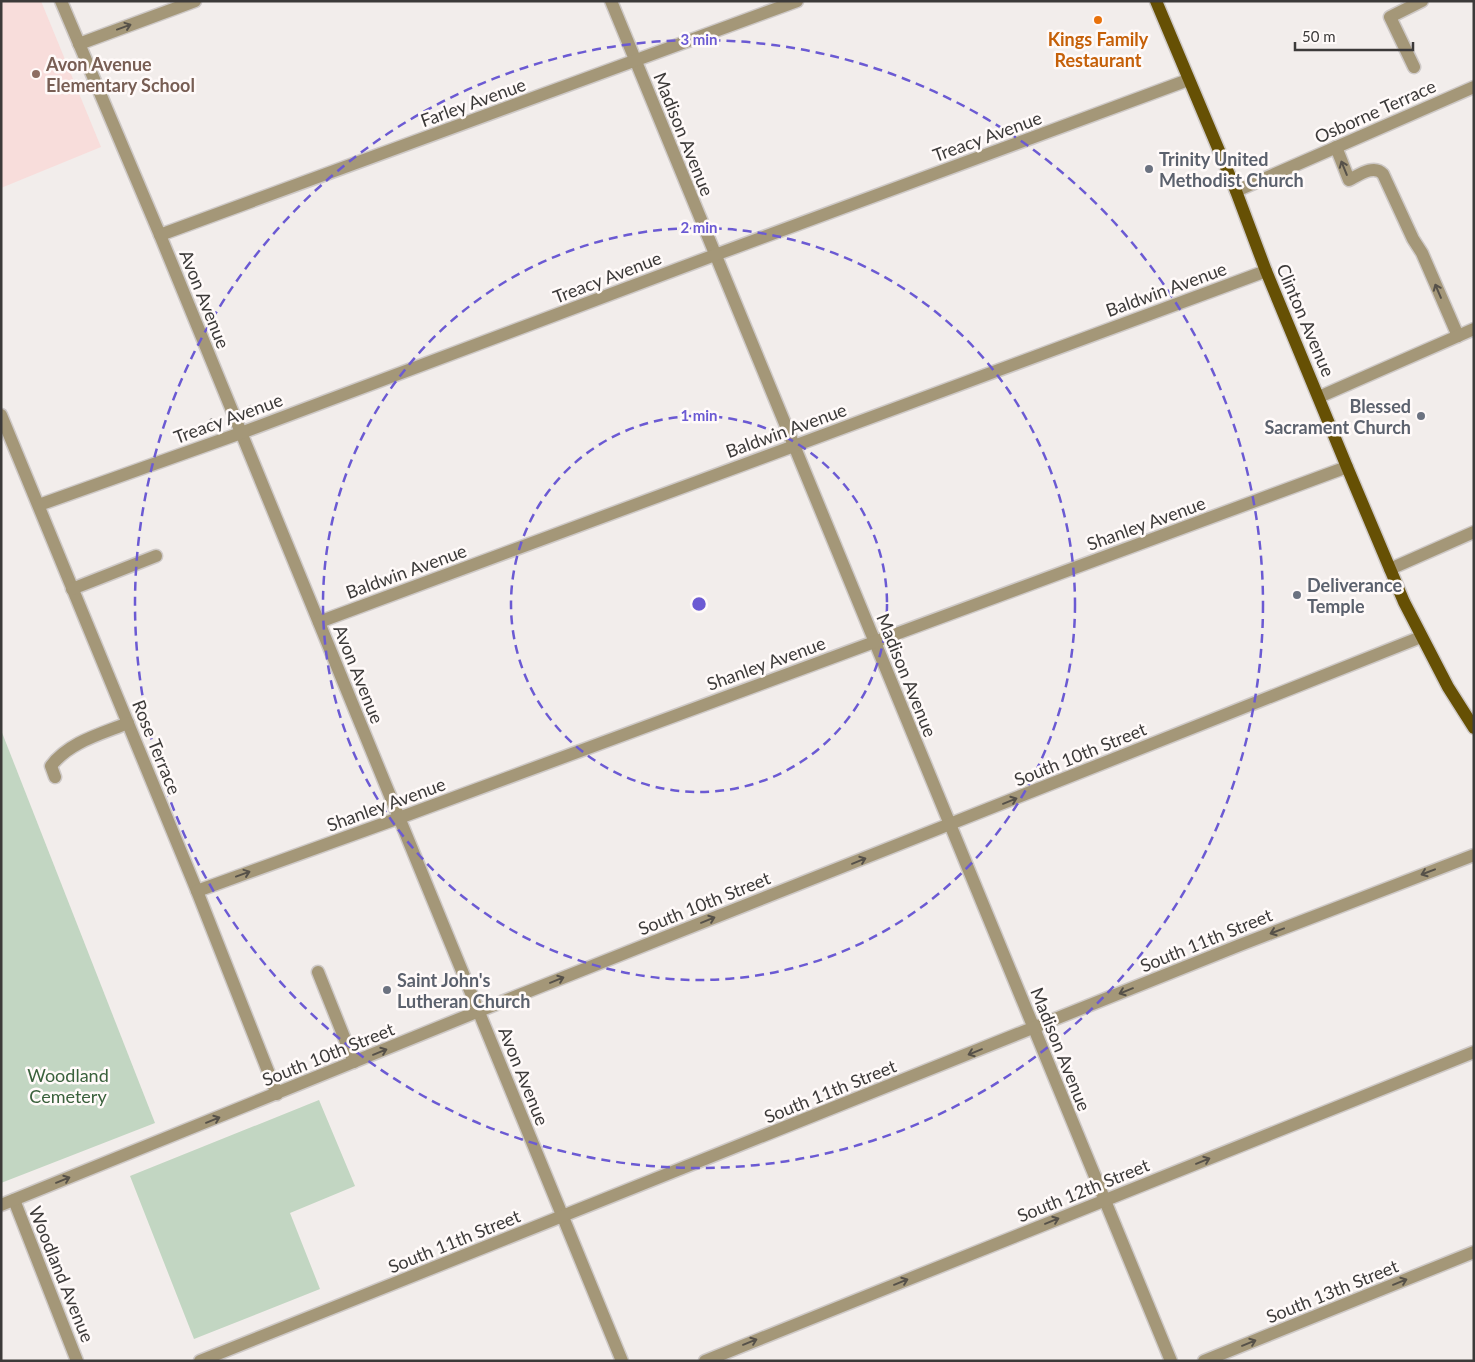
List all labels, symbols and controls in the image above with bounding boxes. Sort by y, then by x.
marker: Kings Family Restaurant [1092,14,1104,26]
scale bar [1295,20,1412,52]
one-way arrow [116,22,131,31]
text: 50 m [1302,27,1336,45]
place label: Kings Family Restaurant [1048,28,1149,71]
text: 3 min [680,30,718,48]
place label: Avon Avenue Elementary School [45,53,195,96]
marker: Avon Avenue Elementary School [30,68,42,80]
street label: Madison Avenue [649,69,719,199]
street label: Farley Avenue [417,73,529,131]
street label: Osborne Terrace [1311,74,1439,148]
street label: Treacy Avenue [930,106,1044,166]
place label: Trinity United Methodist Church [1159,148,1304,191]
one-way arrow [1339,161,1349,176]
marker: Trinity United Methodist Church [1143,163,1155,175]
text: 2 min [680,218,718,236]
street label: Avon Avenue [175,246,235,352]
street label: Treacy Avenue [550,246,664,308]
street label: Baldwin Avenue [1103,257,1229,321]
street label: Clinton Avenue [1272,260,1340,380]
one-way arrow [1433,284,1442,299]
street label: Treacy Avenue [171,388,285,448]
place label: Blessed Sacrament Church [1264,395,1411,438]
street label: Baldwin Avenue [723,398,849,462]
text: 1 min [680,406,718,424]
marker: Blessed Sacrament Church [1415,410,1427,422]
street label: Shanley Avenue [1084,491,1208,555]
street label: Baldwin Avenue [343,539,469,603]
place label: Deliverance Temple [1307,574,1402,617]
marker: Deliverance Temple [1291,589,1303,601]
centre of rings [690,595,708,613]
street label: Madison Avenue [872,610,942,740]
street label: Avon Avenue [329,621,389,727]
street label: Shanley Avenue [704,631,828,695]
street label: Rose Terrace [128,696,186,798]
street label: South 10th Street [1011,717,1150,791]
street label: Shanley Avenue [324,772,448,836]
one-way arrow [1002,795,1017,805]
one-way arrow [851,855,866,864]
street label: South 10th Street [635,866,774,940]
one-way arrow [1421,868,1436,877]
one-way arrow [234,869,250,878]
street label: South 11th Street [1137,903,1276,977]
one-way arrow [700,915,715,924]
one-way arrow [1270,927,1285,936]
place label: Saint John's Lutheran Church [397,969,530,1012]
one-way arrow [549,975,564,984]
marker: Saint John's Lutheran Church [381,984,393,996]
street label: Madison Avenue [1026,984,1096,1114]
one-way arrow [1119,987,1134,997]
street label: South 10th Street [259,1017,398,1091]
street label: Avon Avenue [494,1023,554,1129]
one-way arrow [372,1046,387,1056]
one-way arrow [968,1048,983,1057]
street label: South 11th Street [761,1054,900,1128]
park label: Woodland Cemetery [27,1064,109,1107]
one-way arrow [206,1114,221,1123]
street label: South 12th Street [1014,1153,1153,1227]
one-way arrow [1194,1156,1210,1165]
one-way arrow [55,1175,70,1185]
street label: Woodland Avenue [25,1203,99,1345]
street label: South 11th Street [385,1204,524,1278]
one-way arrow [1043,1216,1059,1225]
street label: South 13th Street [1263,1254,1402,1328]
one-way arrow [893,1276,908,1286]
one-way arrow [1392,1277,1407,1286]
one-way arrow [742,1337,757,1347]
one-way arrow [1241,1338,1256,1348]

